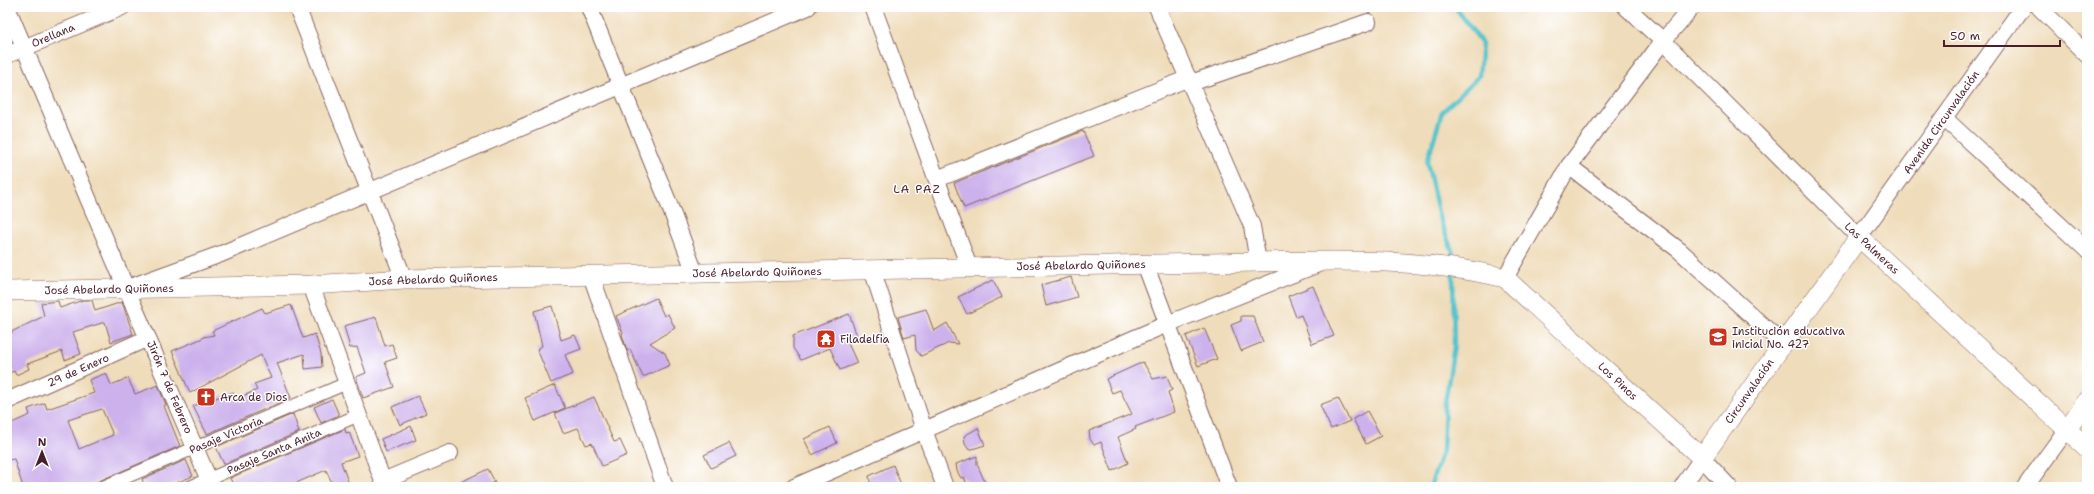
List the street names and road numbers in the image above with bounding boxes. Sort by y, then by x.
street label: Orellana [29,20,77,51]
street label: Avenida Circunvalación [1900,67,1983,177]
street label: Las Palmeras [1841,219,1902,278]
street label: José Abelardo Quiñones [1016,257,1146,274]
street label: José Abelardo Quiñones [692,264,822,281]
street label: José Abelardo Quiñones [368,270,498,289]
street label: José Abelardo Quiñones [44,281,174,298]
street label: Jirón 7 de Febrero [143,338,196,436]
street label: 29 de Enero [45,350,112,391]
street label: Circunvalación [1721,356,1778,427]
street label: Los Pinos [1594,359,1641,404]
street label: Pasaje Victoria [187,413,266,458]
street label: Pasaje Santa Anita [225,425,324,478]

